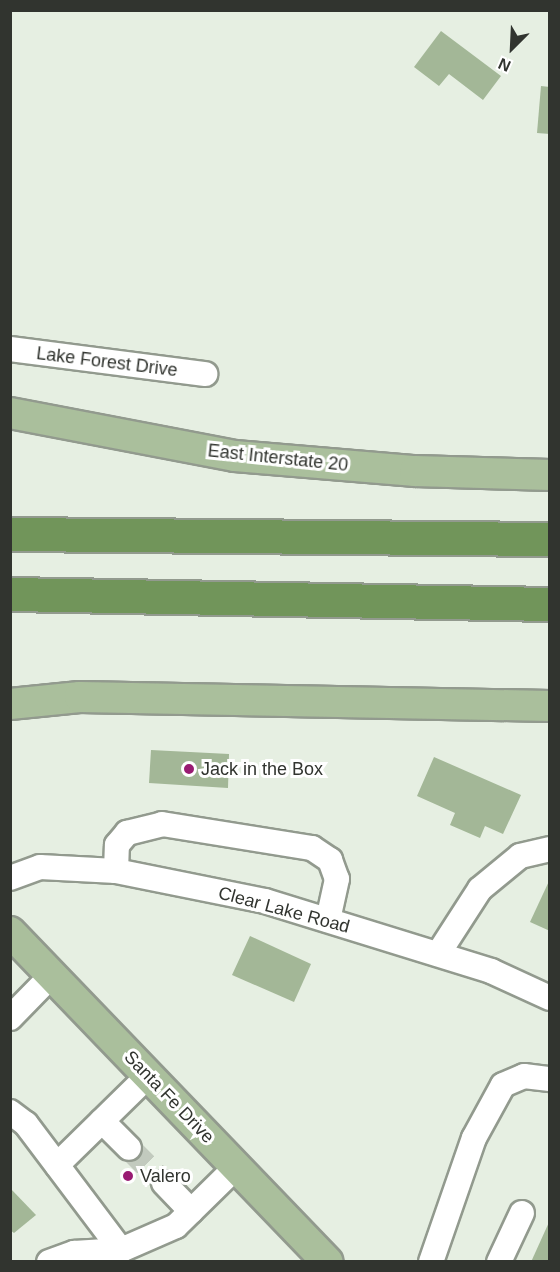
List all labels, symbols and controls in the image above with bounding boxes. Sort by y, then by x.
north arrow [482,18,542,78]
text: N [496,55,513,75]
street label: Lake Forest Drive [35,343,179,381]
street label: East Interstate 20 [207,440,349,476]
place label: Jack in the Box [201,758,323,780]
marker: Jack in the Box [182,762,196,776]
street label: Clear Lake Road [216,882,352,938]
street label: Santa Fe Drive [120,1046,218,1148]
place label: Valero [140,1165,191,1187]
marker: Valero [121,1169,135,1183]

